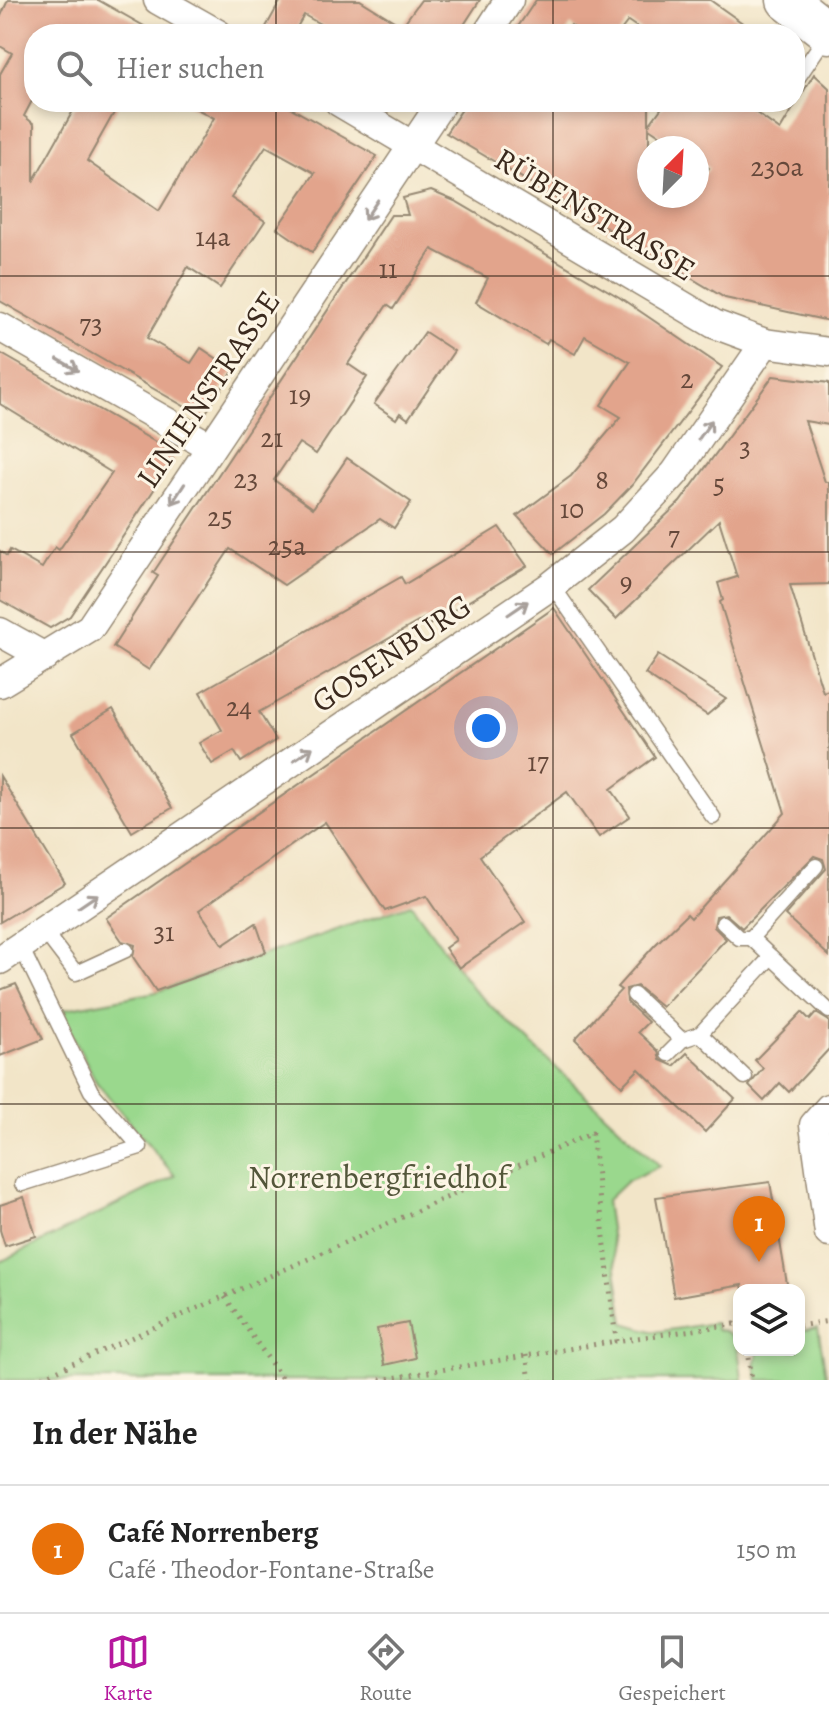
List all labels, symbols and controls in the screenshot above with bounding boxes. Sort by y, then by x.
search box [24,24,805,112]
icon: search [52,46,96,90]
text: Hier suchen [116,48,265,88]
north arrow [637,136,709,208]
street label: RÜBENSTRASSE [486,137,704,291]
house number: 230a [751,148,803,186]
one-way arrow [363,198,379,220]
house number: 14a [195,218,231,256]
house number: 11 [378,250,398,288]
street label: LINIENSTRASSE [126,282,290,496]
house number: 73 [79,305,103,343]
one-way arrow [56,357,79,373]
house number: 2 [680,360,694,398]
house number: 19 [289,376,311,414]
house number: 21 [261,419,283,457]
one-way arrow [697,420,713,442]
house number: 3 [739,428,751,466]
house number: 23 [234,460,258,498]
house number: 8 [595,461,609,499]
house number: 5 [713,465,725,503]
one-way arrow [169,483,186,505]
house number: 10 [560,490,584,528]
house number: 25 [207,498,233,536]
house number: 7 [668,517,680,555]
house number: 25a [268,527,306,565]
house number: 9 [620,563,632,601]
street label: GOSENBURG [302,583,480,723]
one-way arrow [506,600,528,616]
house number: 24 [226,688,252,726]
your location [466,708,506,748]
house number: 17 [527,743,549,781]
one-way arrow [291,746,314,762]
one-way arrow [77,893,99,909]
house number: 31 [153,913,175,951]
park label: Norrenbergfriedhof [248,1155,512,1199]
pin: 1 [733,1196,785,1262]
map controls [733,1284,805,1356]
button: layers [733,1284,805,1356]
text: In der Nähe [32,1409,198,1456]
text: Café Norrenberg [108,1512,319,1552]
text: 1 [53,1532,63,1567]
text: 150 m [736,1532,797,1567]
text: Café · Theodor-Fontane-Straße [108,1552,434,1587]
tab: Karte [103,1630,153,1708]
tab: Route [359,1630,412,1708]
tab: Gespeichert [618,1630,726,1708]

